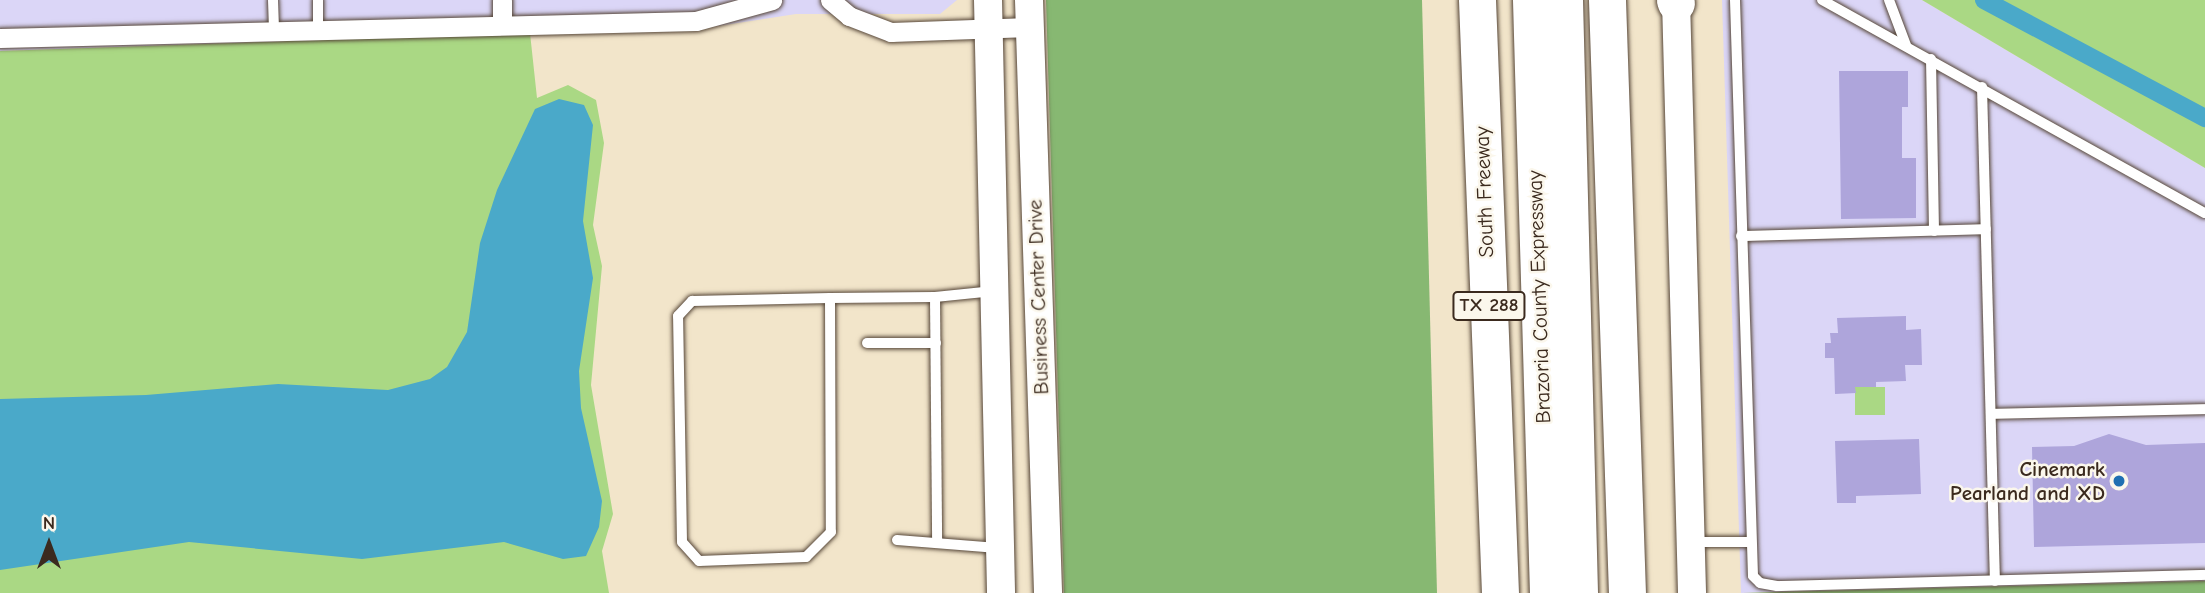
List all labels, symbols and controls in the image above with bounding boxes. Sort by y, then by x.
street label: South Freeway [1469,126,1499,258]
street label: Brazoria County Expressway [1522,170,1556,424]
street label: Business Center Drive [1022,199,1054,395]
road number: TX 288 [1452,290,1526,322]
place label: Cinemark Pearland and XD [1950,456,2105,506]
marker: Cinemark Pearland and XD [2111,473,2127,489]
north arrow [14,509,84,579]
text: N [43,512,55,534]

